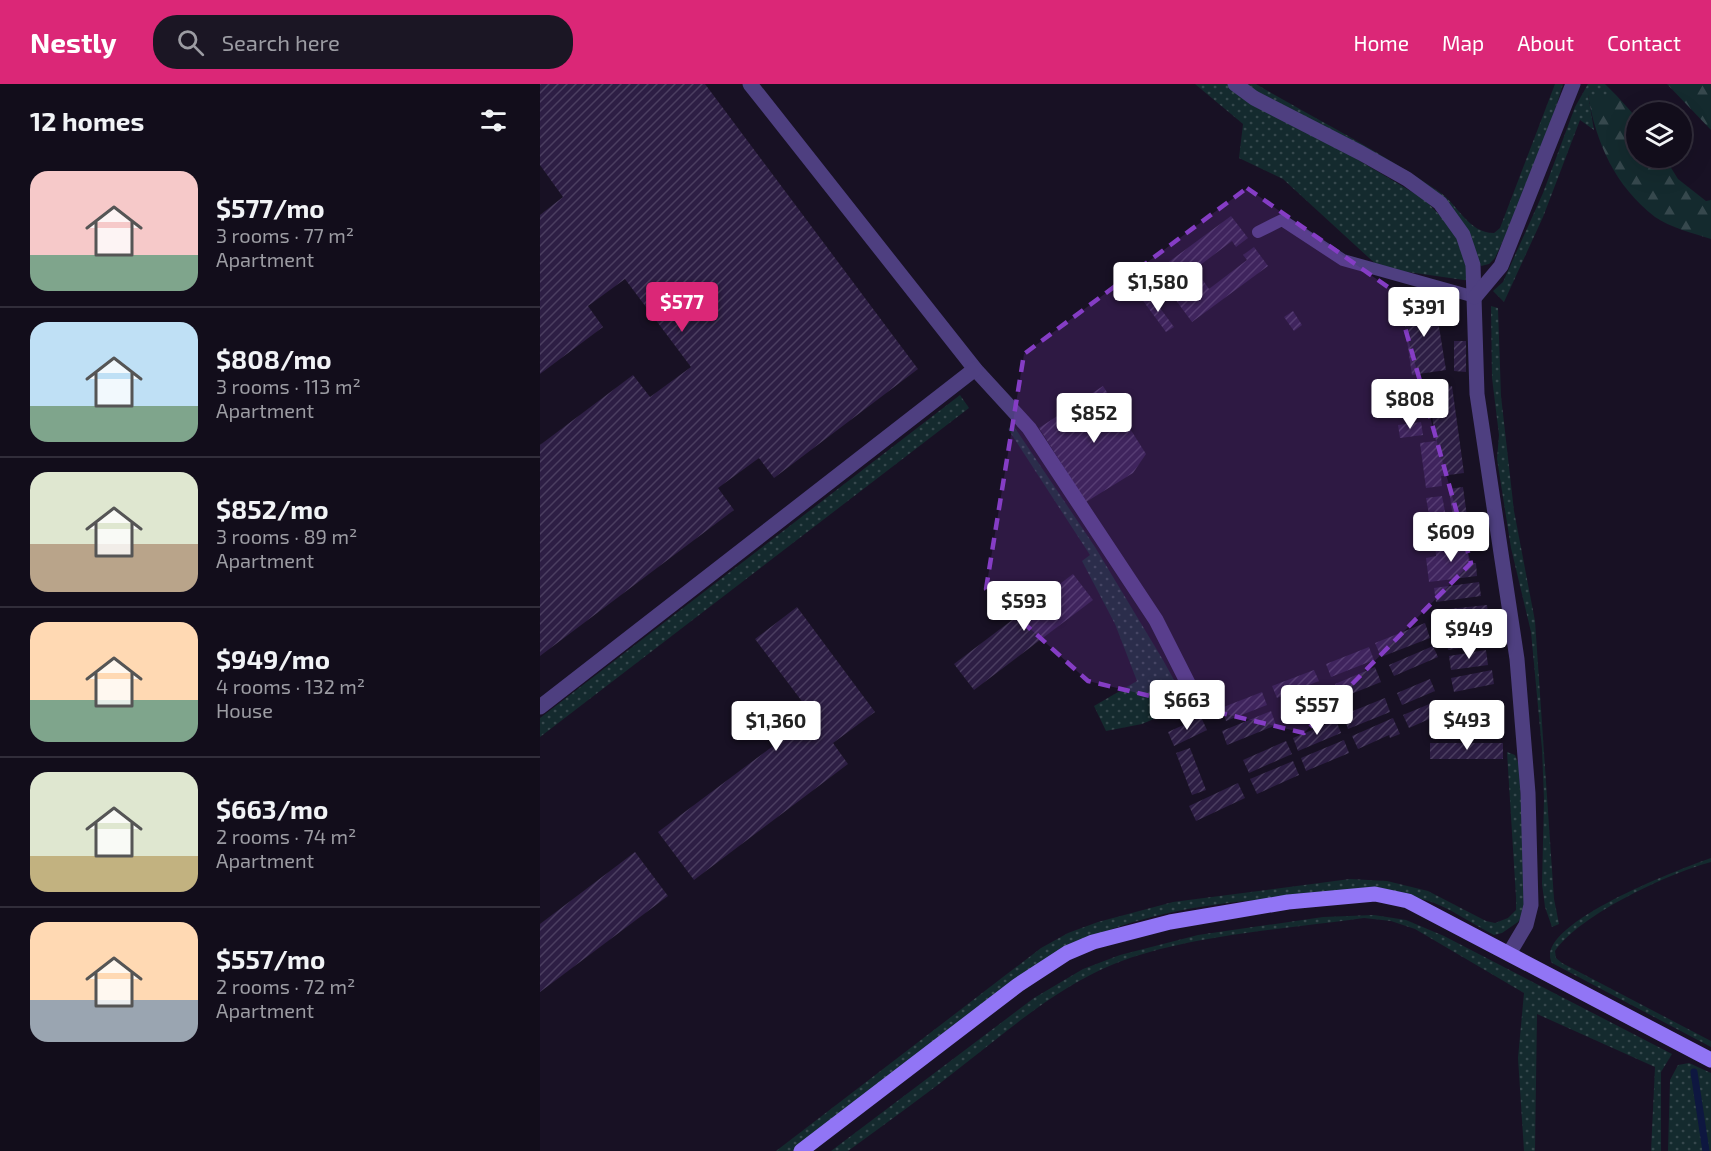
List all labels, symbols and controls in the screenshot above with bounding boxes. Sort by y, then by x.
search box [153,15,573,69]
text: Nestly [30,25,117,59]
icon: search [174,26,207,59]
text: Search here [222,29,340,55]
text: Home [1353,30,1409,55]
text: Map [1442,30,1484,55]
text: About [1517,30,1574,55]
text: Contact [1607,30,1681,55]
map controls [1626,102,1692,168]
button: layers [1626,102,1692,168]
icon: filters [477,104,510,137]
text: 12 homes [30,105,144,136]
text: $577/mo [216,192,325,223]
icon: home [78,195,150,267]
text: 3 rooms · 77 m² [216,223,354,247]
text: Apartment [216,247,314,271]
pin: $1,580 [1109,262,1207,313]
text: $1,580 [1127,269,1189,293]
pin: $577 [646,282,718,333]
pin: $391 [1388,287,1460,338]
text: $577 [660,289,704,313]
text: $391 [1402,294,1446,318]
text: $808/mo [216,343,332,374]
icon: home [78,346,150,418]
text: 3 rooms · 113 m² [216,374,361,398]
pin: $808 [1374,379,1446,430]
text: $808 [1385,386,1435,410]
pin: $852 [1058,393,1130,444]
text: Apartment [216,398,314,422]
text: $852 [1071,400,1117,424]
text: $852/mo [216,493,329,524]
icon: home [78,496,150,568]
pin: $609 [1415,512,1487,563]
text: $609 [1427,519,1475,543]
text: 3 rooms · 89 m² [216,524,357,548]
text: Apartment [216,548,314,572]
pin: $593 [988,581,1060,632]
text: $593 [1001,588,1047,612]
pin: $949 [1433,609,1505,660]
text: $949 [1445,616,1493,640]
text: $949/mo [216,643,330,674]
icon: home [78,646,150,718]
text: 4 rooms · 132 m² [216,674,365,698]
pin: $663 [1151,680,1223,731]
pin: $557 [1281,685,1353,736]
text: $663 [1164,687,1210,711]
text: $557 [1295,692,1339,716]
text: House [216,698,273,722]
pin: $493 [1431,700,1503,751]
pin: $1,360 [727,701,825,752]
text: $493 [1443,707,1491,731]
text: $1,360 [746,708,806,732]
text: $663/mo [216,793,328,824]
icon: home [78,796,150,868]
text: 2 rooms · 74 m² [216,824,356,848]
text: Apartment [216,848,314,872]
text: $557/mo [216,943,325,974]
icon: home [78,946,150,1018]
text: 2 rooms · 72 m² [216,974,355,998]
text: Apartment [216,998,314,1022]

